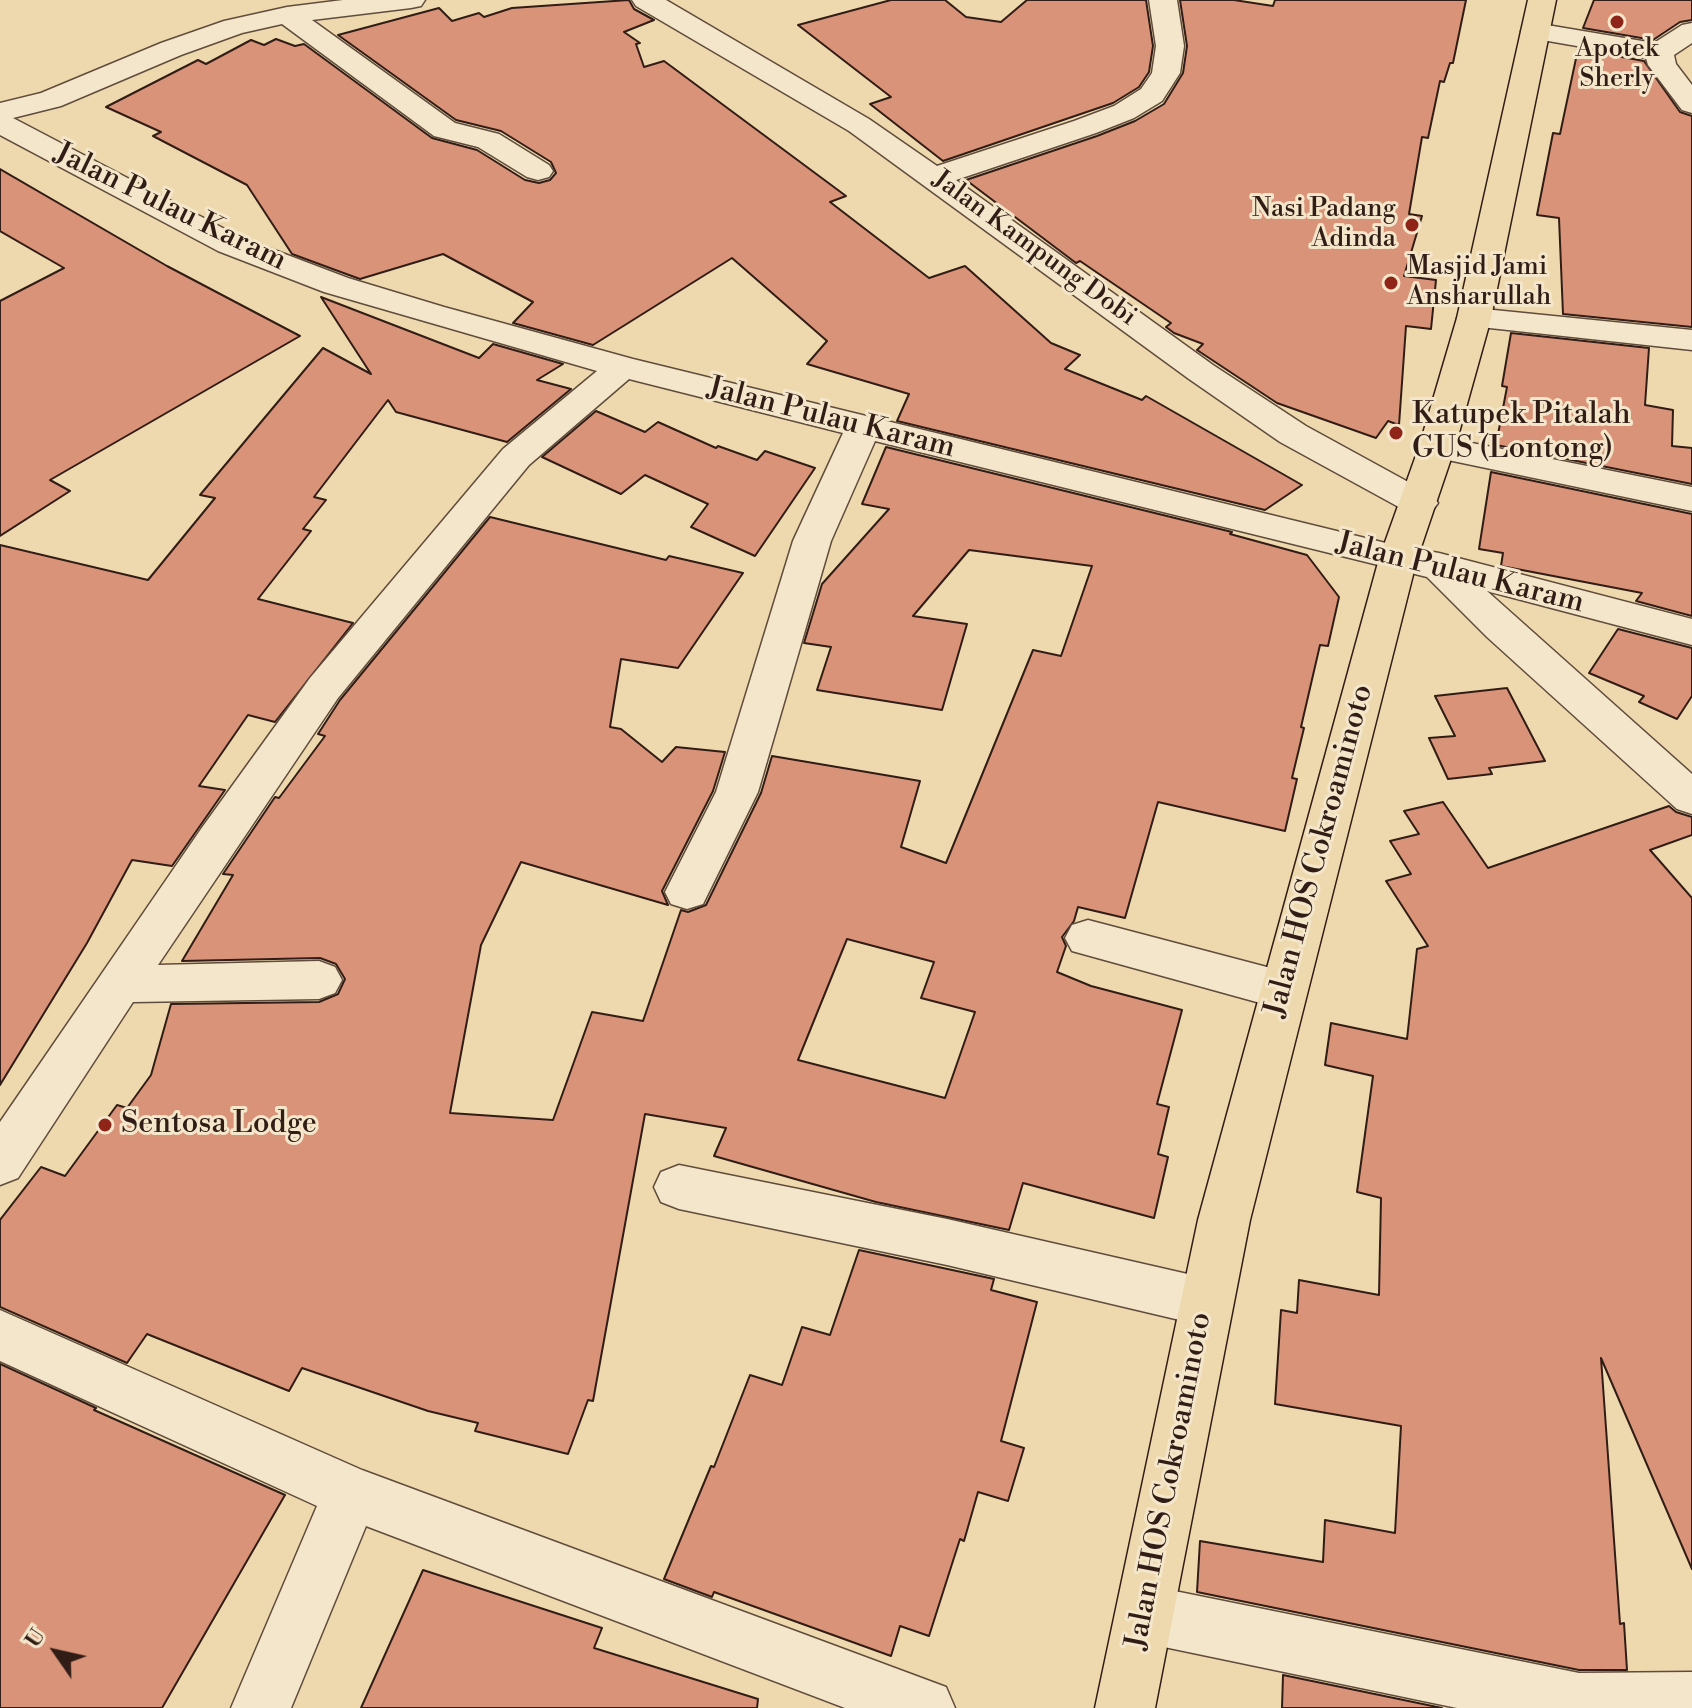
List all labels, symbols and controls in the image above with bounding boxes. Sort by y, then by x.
marker: Apotek Sherly [1608,13,1626,31]
place label: Apotek Sherly [1576,34,1658,96]
street label: Jalan Pulau Karam [48,136,292,280]
street label: Jalan Kampung Dobi [926,165,1142,333]
place label: Nasi Padang Adinda [1252,194,1396,256]
marker: Nasi Padang Adinda [1403,216,1421,234]
place label: Masjid Jami Ansharullah [1407,252,1551,314]
marker: Masjid Jami Ansharullah [1382,274,1400,292]
street label: Jalan Pulau Karam [704,371,958,467]
place label: Katupek Pitalah GUS (Lontong) [1412,398,1631,468]
marker: Katupek Pitalah GUS (Lontong) [1387,424,1405,442]
street label: Jalan Pulau Karam [1333,526,1587,622]
street label: Jalan HOS Cokroaminoto [1258,681,1382,1021]
place label: Sentosa Lodge [121,1107,317,1143]
marker: Sentosa Lodge [96,1116,114,1134]
street label: Jalan HOS Cokroaminoto [1120,1309,1220,1653]
north arrow [16,1612,96,1692]
text: U [20,1624,52,1653]

